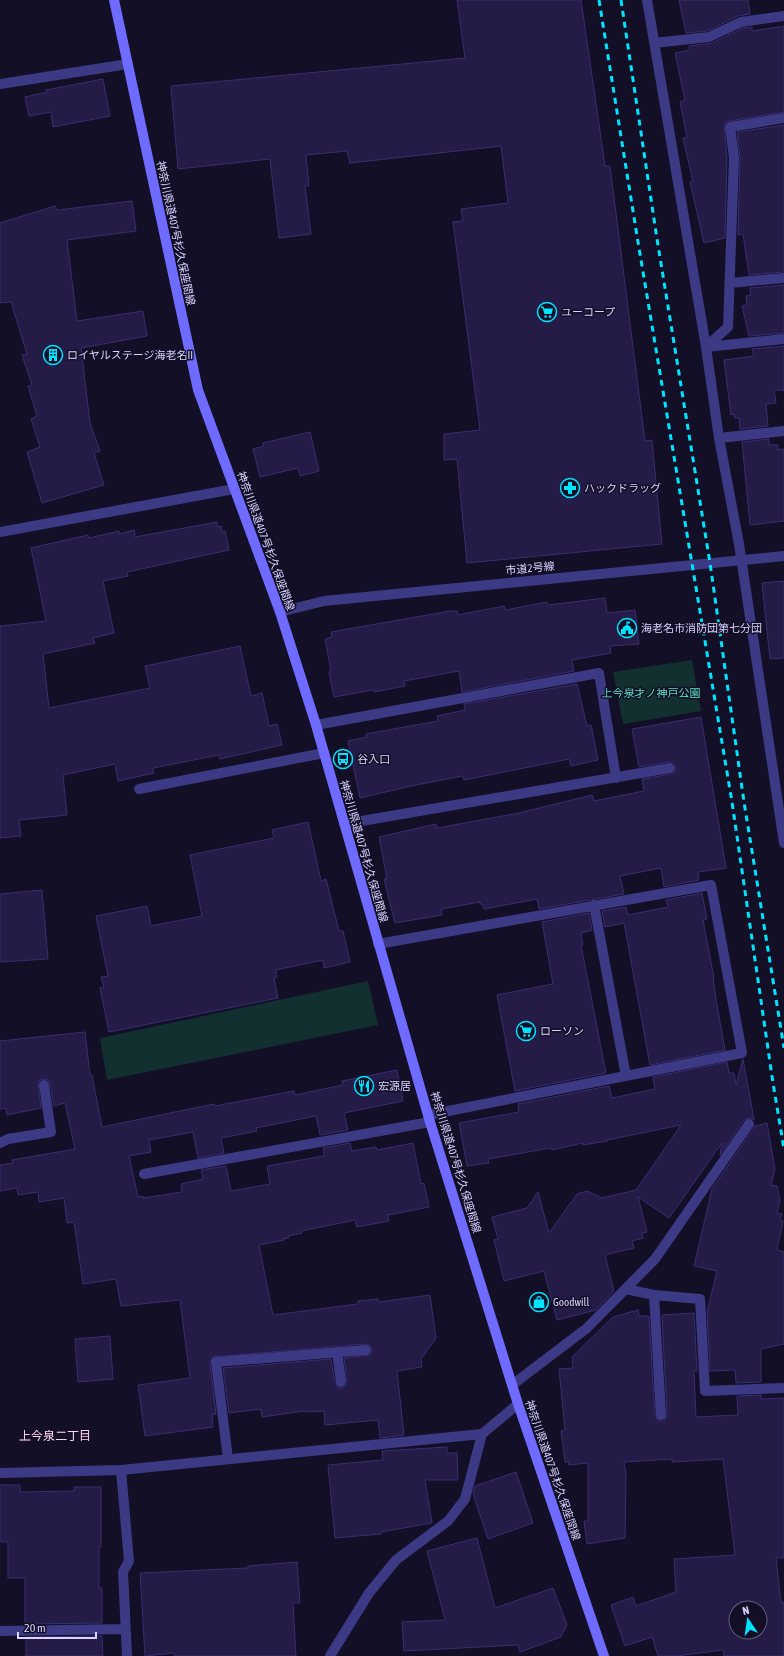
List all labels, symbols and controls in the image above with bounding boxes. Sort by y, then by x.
street label: 神奈川県道407号杉久保座間線 [155,160,197,306]
supermarket icon: ユーコープ [536,301,558,323]
place label: ユーコープ [561,306,615,318]
building icon: ロイヤルステージ海老名II [42,344,64,366]
place label: ロイヤルステージ海老名II [67,349,193,361]
street label: 神奈川県道407号杉久保座間線 [235,470,297,612]
pharmacy icon: ハックドラッグ [559,477,581,499]
place label: ハックドラッグ [584,482,661,494]
street label: 市道2号線 [505,560,555,576]
public building icon: 海老名市消防団第七分団 [616,617,638,639]
place label: 海老名市消防団第七分団 [641,622,762,634]
park label: 上今泉才ノ神戸公園 [602,687,701,699]
bus stop icon: 谷入口 [332,748,354,770]
place label: 谷入口 [357,753,390,765]
street label: 神奈川県道407号杉久保座間線 [338,778,390,924]
supermarket icon: ローソン [515,1020,537,1042]
place label: ローソン [540,1025,584,1037]
restaurant icon: 宏源居 [353,1075,375,1097]
place label: 宏源居 [378,1080,411,1092]
street label: 神奈川県道407号杉久保座間線 [429,1090,483,1234]
shop icon: Goodwill [528,1291,550,1313]
place label: Goodwill [553,1296,589,1308]
street label: 神奈川県道407号杉久保座間線 [523,1398,583,1542]
district label: 上今泉二丁目 [19,1429,91,1443]
north arrow [728,1600,768,1640]
text: N [741,1604,750,1617]
scale bar [18,1614,96,1640]
text: 20 m [24,1621,46,1635]

